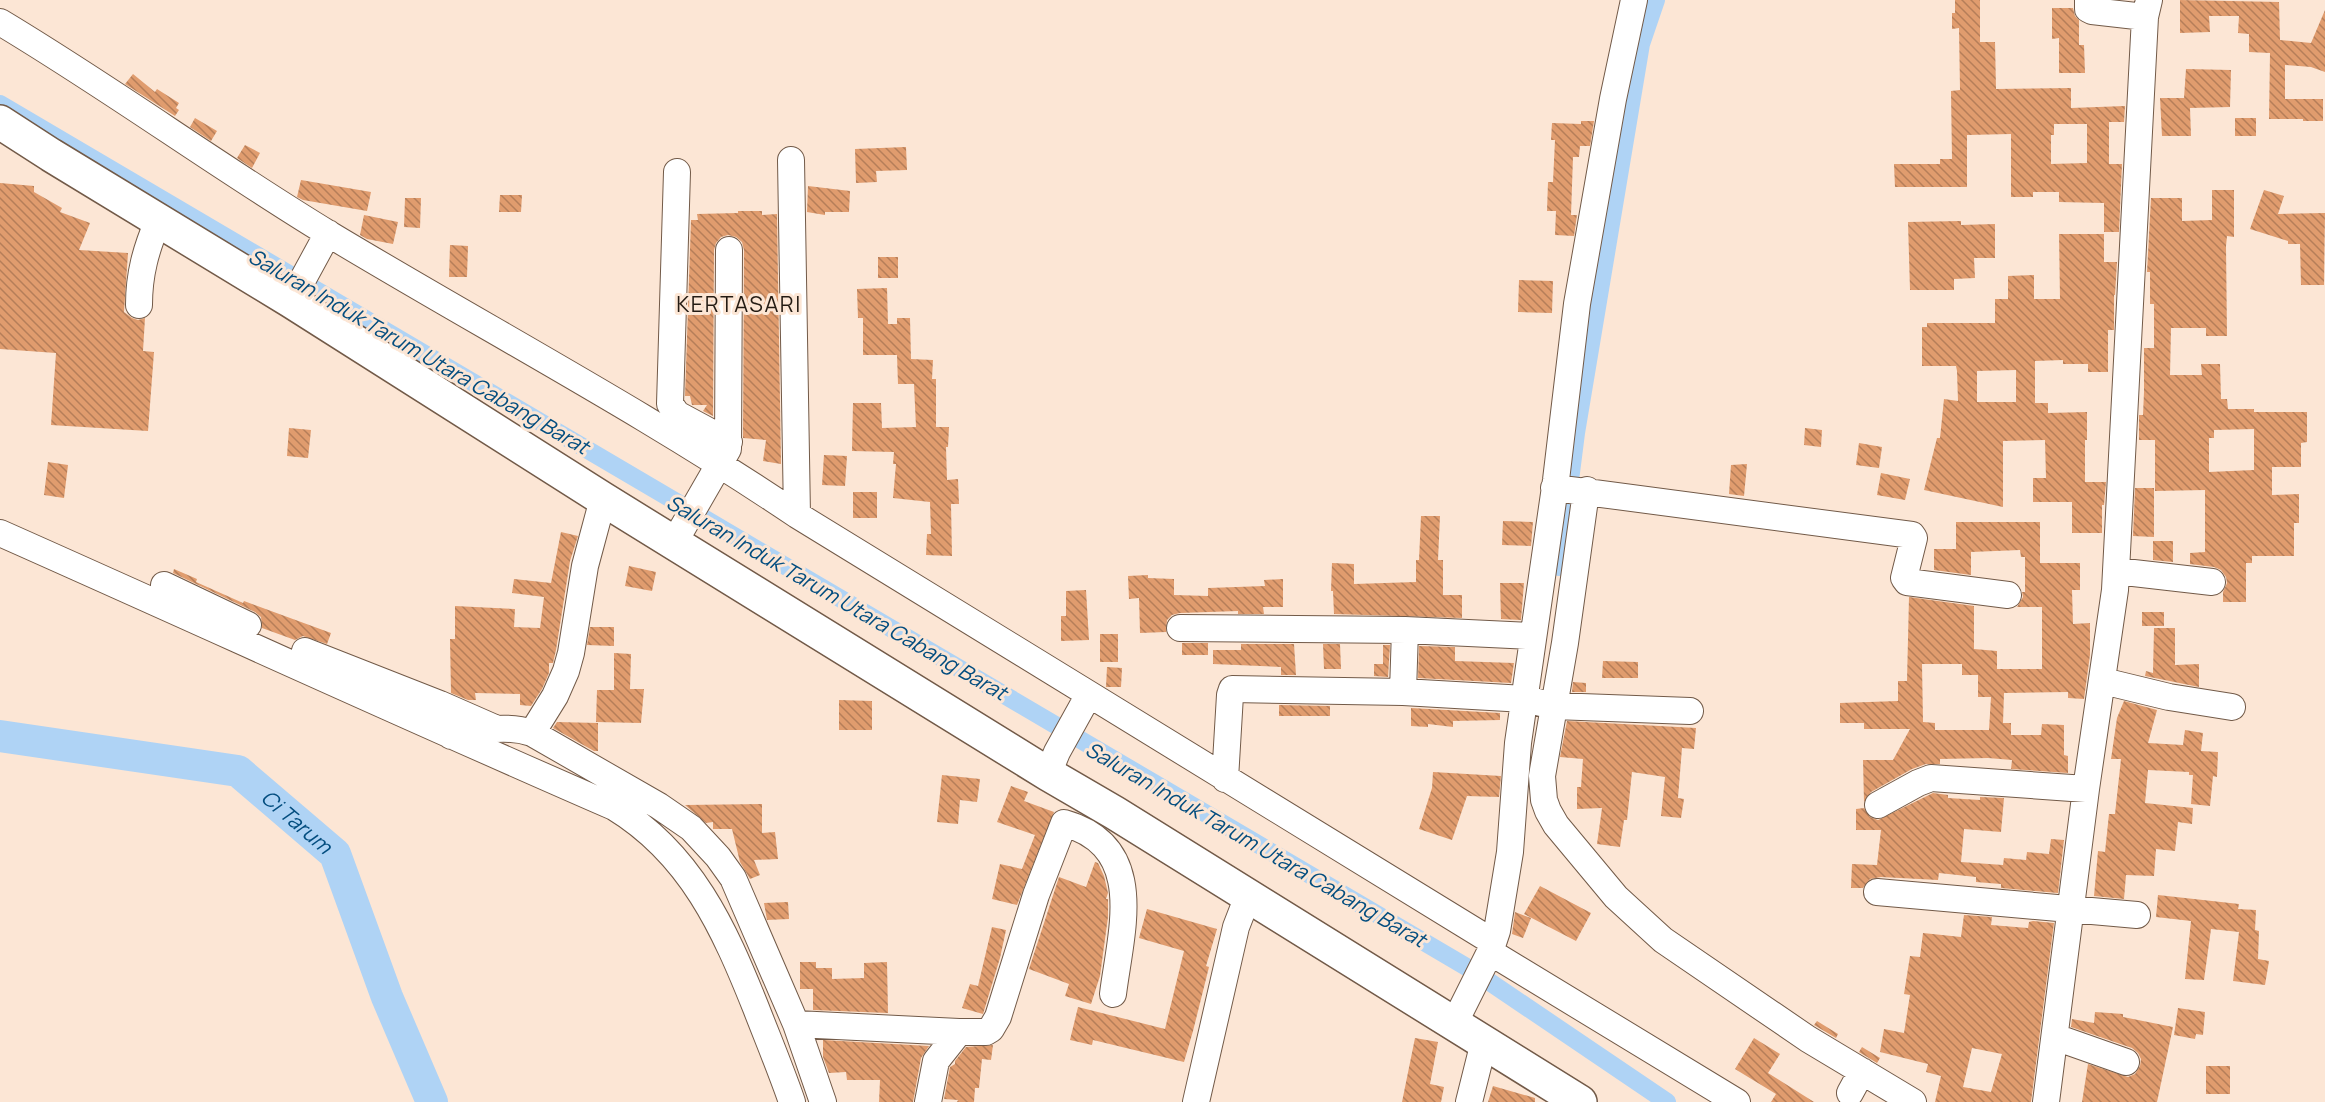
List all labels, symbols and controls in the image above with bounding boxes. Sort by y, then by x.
water label: Saluran Induk Tarum Utara Cabang Barat [244,242,597,462]
district label: KERTASARI [676,289,802,319]
water label: Saluran Induk Tarum Utara Cabang Barat [662,488,1015,708]
water label: Saluran Induk Tarum Utara Cabang Barat [1081,735,1434,955]
water label: Ci Tarum [256,783,339,860]

